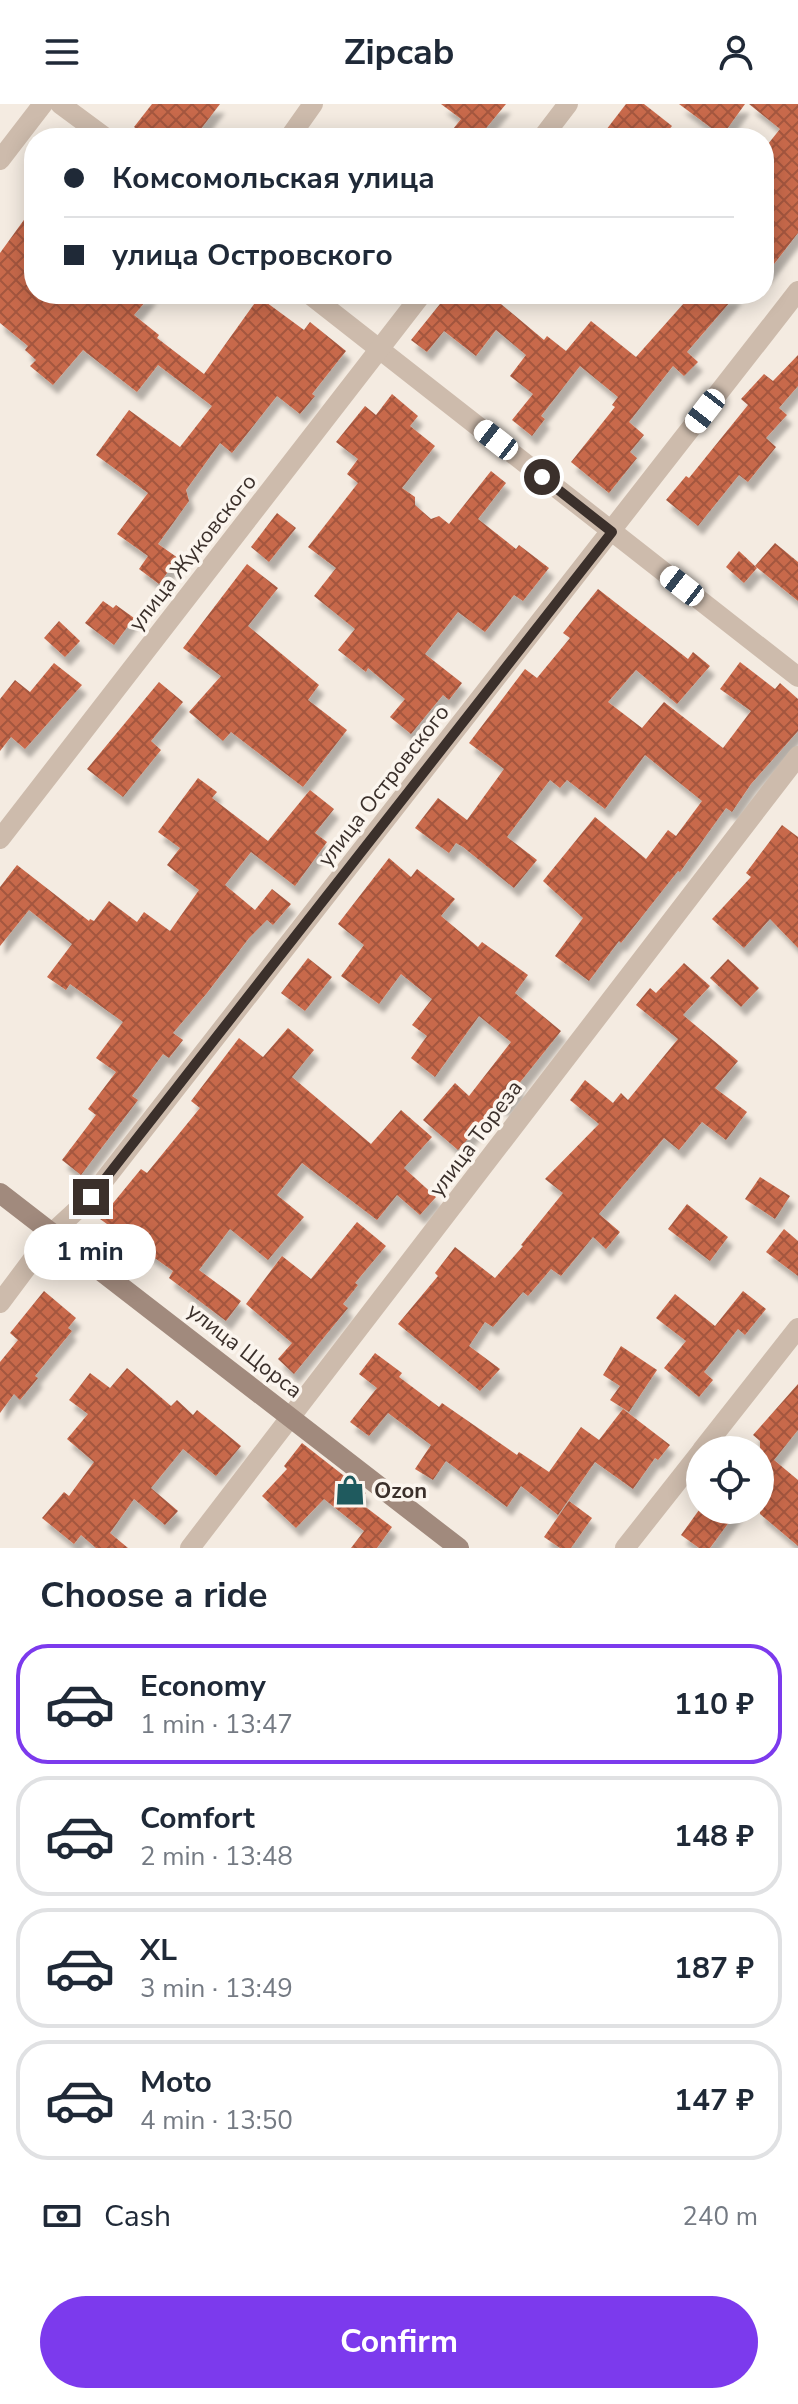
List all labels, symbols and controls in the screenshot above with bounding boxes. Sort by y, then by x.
text: Zipcab [344,28,454,77]
icon: menu [40,30,84,74]
icon: person [714,30,758,74]
text: Комсомольская улица [112,158,435,199]
text: улица Островского [112,235,393,276]
car [681,385,729,437]
car [470,416,522,464]
route start [524,459,560,495]
street label: улица Жуковского [122,468,264,637]
car [656,562,708,610]
street label: улица Островского [311,698,457,873]
street label: улица Тореза [422,1074,530,1203]
route end [73,1179,109,1215]
callout: 1 min [25,1225,157,1281]
text: 1 min [56,1234,124,1269]
street label: улица Щорса [180,1296,308,1405]
map controls [686,1436,774,1524]
button: locate [686,1436,774,1524]
shop icon: Ozon [333,1473,367,1507]
place label: Ozon [374,1476,427,1506]
text: Choose a ride [40,1571,268,1620]
text: Economy [140,1666,266,1707]
icon: car [44,1668,116,1740]
text: 110 ₽ [674,1684,754,1725]
text: 1 min · 13:47 [140,1707,293,1742]
text: Comfort [140,1798,255,1839]
icon: car [44,1800,116,1872]
text: 148 ₽ [674,1816,754,1857]
text: 2 min · 13:48 [140,1839,293,1874]
text: XL [140,1930,177,1971]
icon: car [44,1932,116,2004]
text: 187 ₽ [674,1948,754,1989]
text: 3 min · 13:49 [140,1971,293,2006]
text: Moto [140,2062,212,2103]
icon: car [44,2064,116,2136]
text: 147 ₽ [674,2080,754,2121]
text: 4 min · 13:50 [140,2103,293,2138]
icon: cash [40,2194,84,2238]
text: Cash [104,2196,171,2237]
text: 240 m [682,2199,758,2234]
button: Confirm [40,2296,758,2388]

